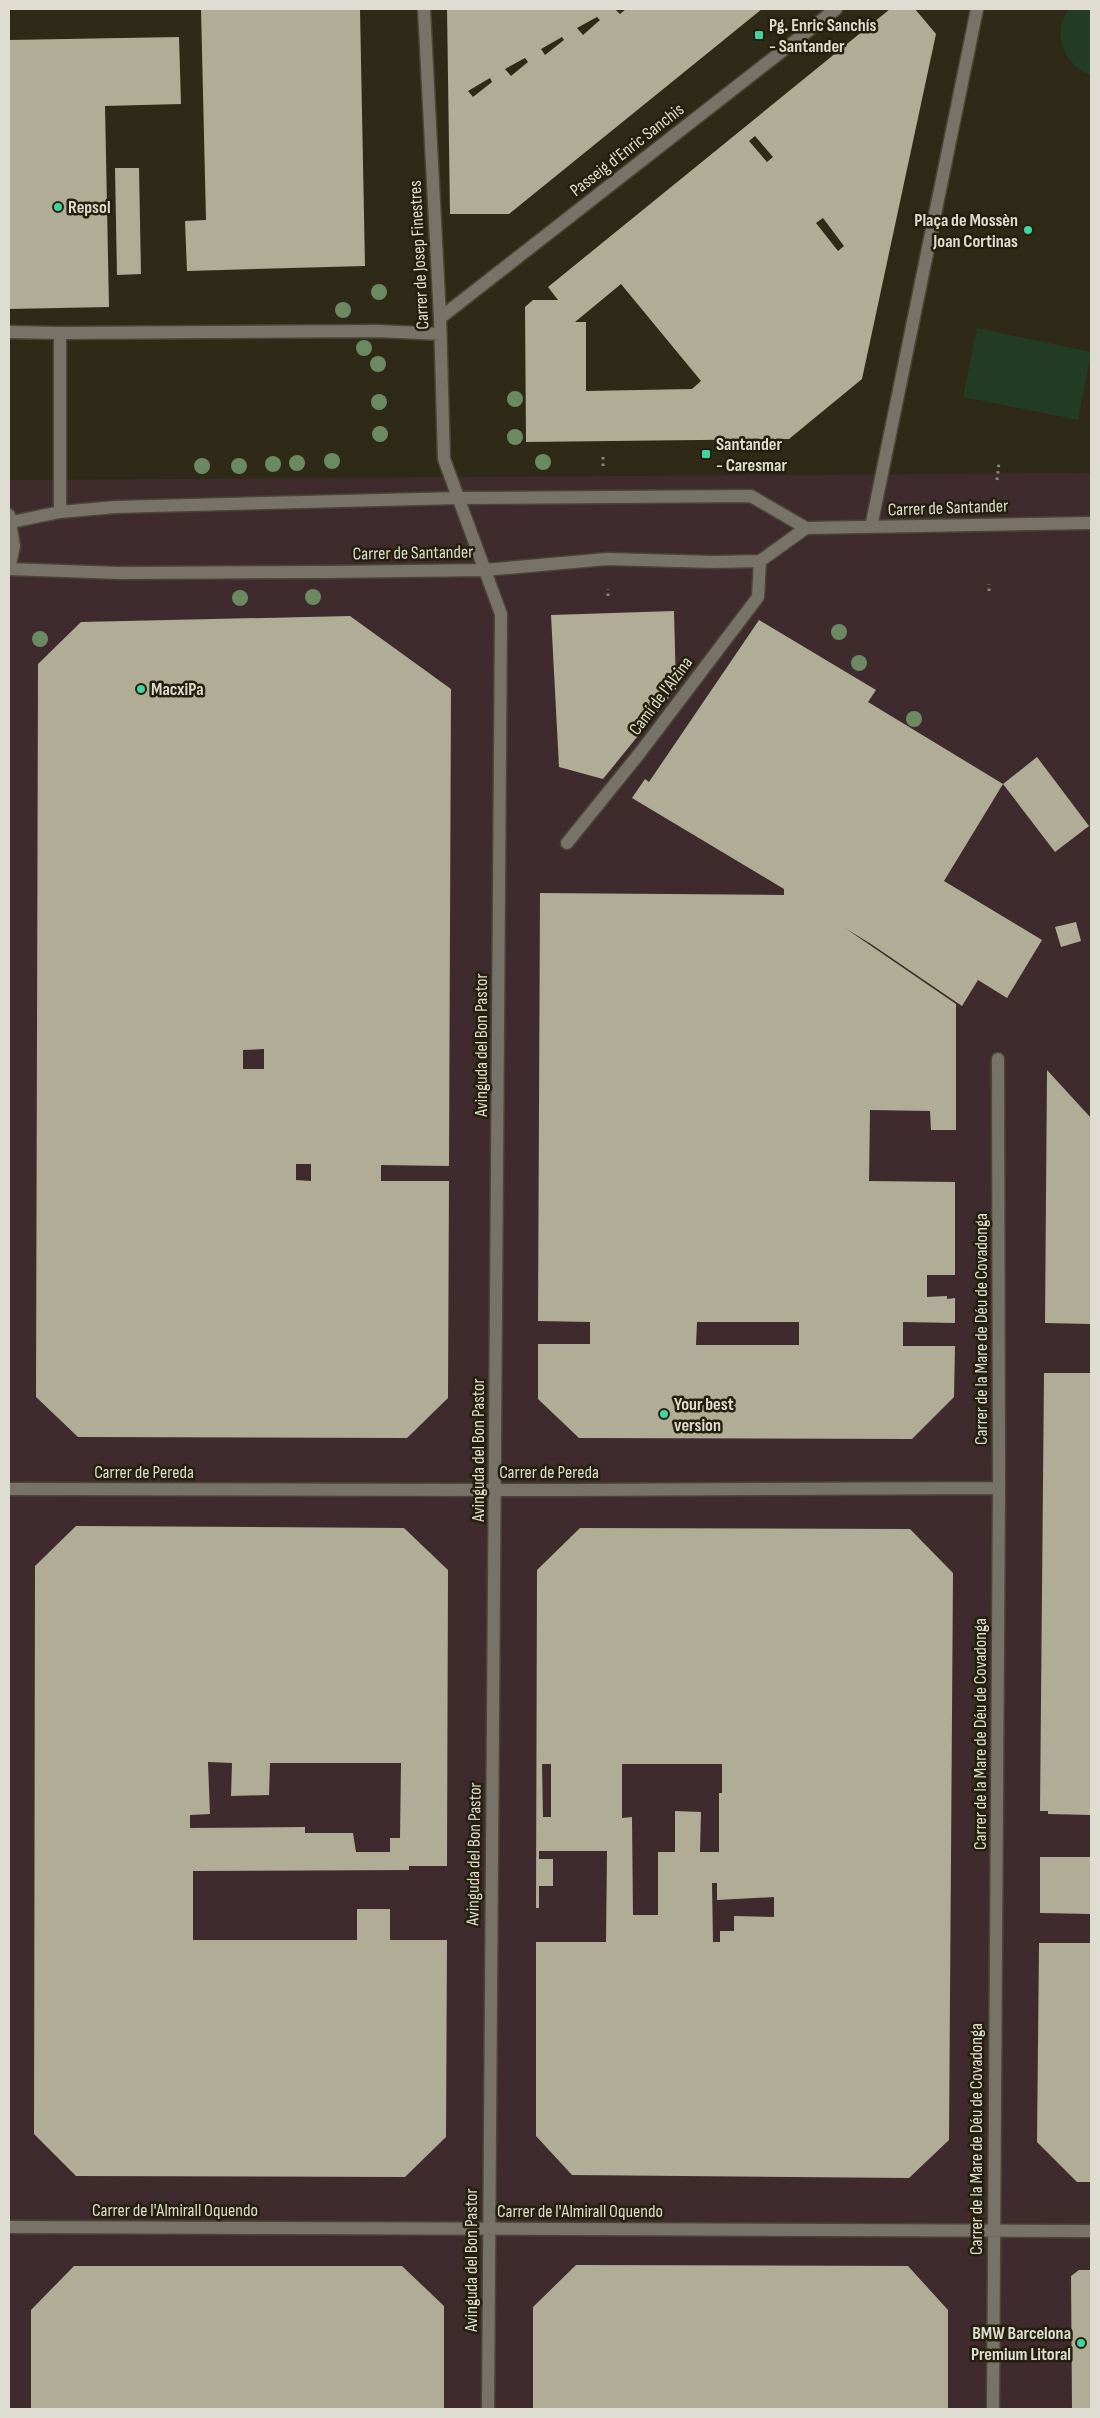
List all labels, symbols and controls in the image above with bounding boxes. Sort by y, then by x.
place label: Pg. Enric Sanchís - Santander [769,15,876,57]
marker: Pg. Enric Sanchís - Santander [753,29,765,41]
street label: Passeig d'Enric Sanchis [566,99,688,201]
street label: Carrer de Josep Finestres [405,180,433,330]
place label: Repsol [68,197,111,218]
marker: Repsol [52,201,64,213]
place label: Plaça de Mossèn Joan Cortinas [914,210,1018,252]
marker: Plaça de Mossèn Joan Cortinas [1022,224,1034,236]
place label: Santander - Caresmar [716,434,787,476]
marker: Santander - Caresmar [700,448,712,460]
street label: Carrer de Santander [887,495,1009,521]
street label: Carrer de Santander [352,541,474,565]
street label: Camí de l'Alzina [625,653,697,739]
place label: MacxiPa [151,679,204,700]
marker: MacxiPa [135,683,147,695]
street label: Avinguda del Bon Pastor [471,973,492,1118]
street label: Carrer de la Mare de Déu de Covadonga [971,1213,992,1445]
street label: Avinguda del Bon Pastor [468,1378,489,1523]
place label: Your best version [674,1394,734,1436]
marker: Your best version [658,1408,670,1420]
street label: Carrer de Pereda [94,1462,194,1483]
street label: Carrer de Pereda [499,1462,599,1483]
street label: Carrer de la Mare de Déu de Covadonga [970,1618,991,1850]
street label: Avinguda del Bon Pastor [462,1782,486,1927]
street label: Carrer de la Mare de Déu de Covadonga [966,2023,987,2255]
street label: Avinguda del Bon Pastor [461,2188,482,2333]
street label: Carrer de l'Almirall Oquendo [92,2200,258,2221]
street label: Carrer de l'Almirall Oquendo [497,2201,663,2222]
place label: BMW Barcelona Premium Litoral [971,2323,1071,2365]
marker: BMW Barcelona Premium Litoral [1075,2337,1087,2349]

